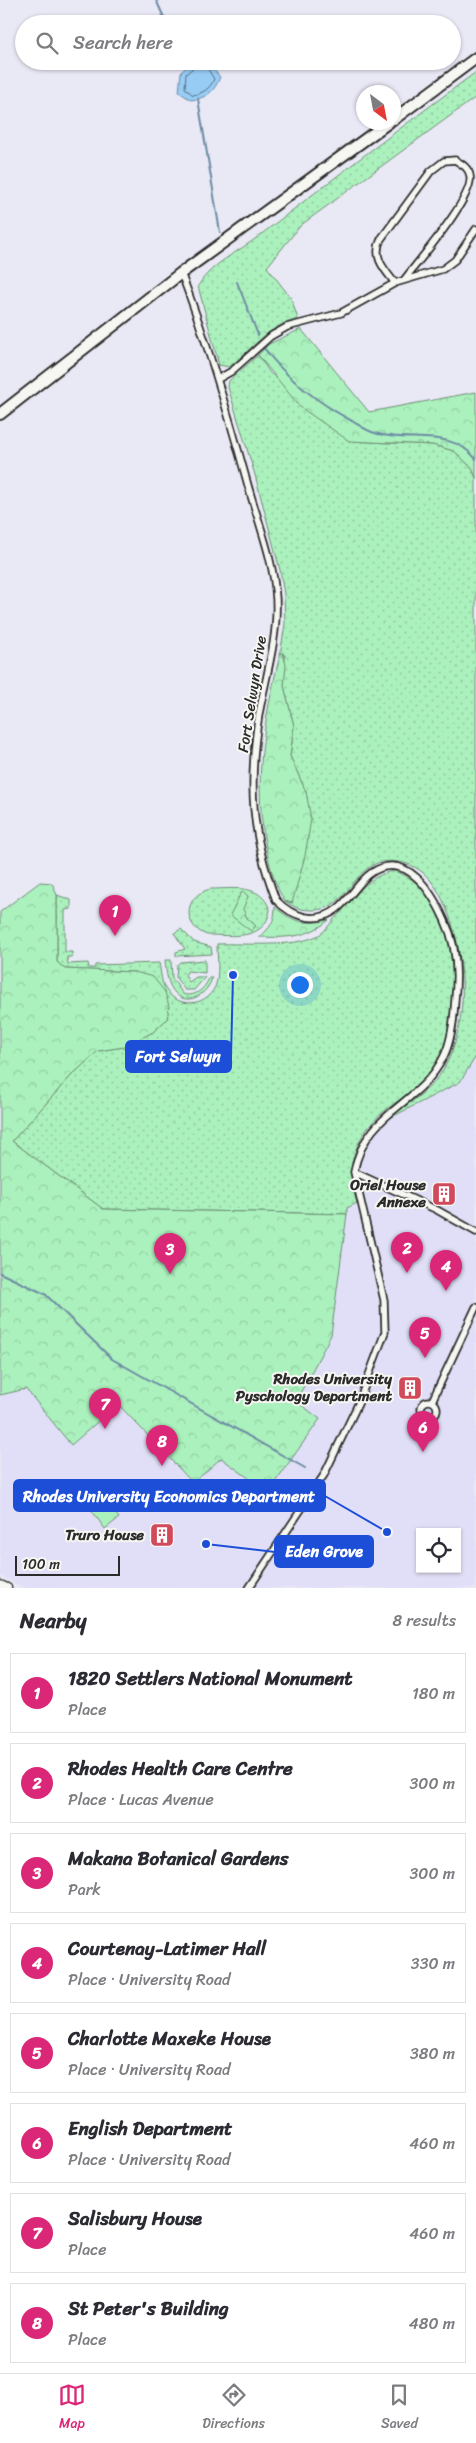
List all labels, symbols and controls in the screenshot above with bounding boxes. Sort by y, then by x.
search box [15,15,461,70]
text: Search here [73,26,173,59]
icon: search [33,29,61,57]
north arrow [356,85,401,130]
street label: Fort Selwyn Drive [230,633,274,754]
pin: 1 [99,895,131,936]
your location [287,972,313,998]
callout: Fort Selwyn [126,1041,231,1072]
text: Fort Selwyn [134,1042,221,1071]
place label: Oriel House Annexe [349,1172,426,1215]
building icon: Oriel House Annexe [431,1181,457,1207]
pin: 2 [391,1232,423,1273]
pin: 3 [154,1233,186,1274]
pin: 4 [430,1250,462,1291]
pin: 5 [409,1317,441,1358]
place label: Rhodes University Pyschology Department [236,1366,392,1409]
building icon: Rhodes University Pyschology Department [397,1375,423,1401]
pin: 7 [89,1388,121,1429]
pin: 6 [407,1411,439,1452]
pin: 8 [146,1425,178,1466]
callout: Rhodes University Economics Department [14,1480,325,1511]
text: Rhodes University Economics Department [22,1482,315,1511]
place label: Truro House [65,1522,144,1548]
building icon: Truro House [149,1522,175,1548]
map controls [416,1528,461,1573]
button: locate [416,1528,461,1573]
callout: Eden Grove [275,1536,373,1567]
text: Eden Grove [285,1537,363,1566]
text: 100 m [22,1552,60,1577]
scale bar [15,1553,120,1576]
text: Nearby [20,1602,86,1640]
text: 8 results [393,1606,456,1635]
text: 1820 Settlers National Monument [68,1662,353,1695]
text: 1 [34,1679,40,1708]
text: 180 m [412,1679,455,1708]
text: Place [68,1695,107,1724]
text: Rhodes Health Care Centre [68,1752,293,1785]
text: 2 [32,1769,42,1798]
text: 300 m [410,1769,455,1798]
text: Place · Lucas Avenue [68,1785,214,1814]
text: Makana Botanical Gardens [68,1842,288,1875]
text: 3 [33,1859,41,1888]
text: 300 m [410,1859,455,1888]
text: Park [68,1875,101,1904]
text: Courtenay-Latimer Hall [68,1932,266,1965]
text: 4 [32,1949,42,1978]
text: 330 m [411,1949,455,1978]
text: Place · University Road [68,1965,230,1994]
text: Charlotte Maxeke House [68,2022,271,2055]
text: 5 [32,2039,42,2068]
text: 380 m [410,2039,455,2068]
text: Place · University Road [68,2055,230,2084]
text: English Department [68,2112,232,2145]
text: 6 [32,2129,42,2158]
text: 460 m [409,2129,455,2158]
text: Place · University Road [68,2145,230,2174]
text: Salisbury House [68,2202,202,2235]
text: 7 [32,2219,42,2248]
text: 460 m [409,2219,455,2248]
text: Place [68,2235,107,2264]
text: St Peter's Building [68,2292,229,2325]
text: 8 [32,2309,42,2338]
text: 480 m [409,2309,455,2338]
text: Place [68,2325,107,2354]
tab: Map [58,2381,86,2436]
tab: Directions [202,2381,265,2436]
tab: Saved [381,2381,418,2436]

